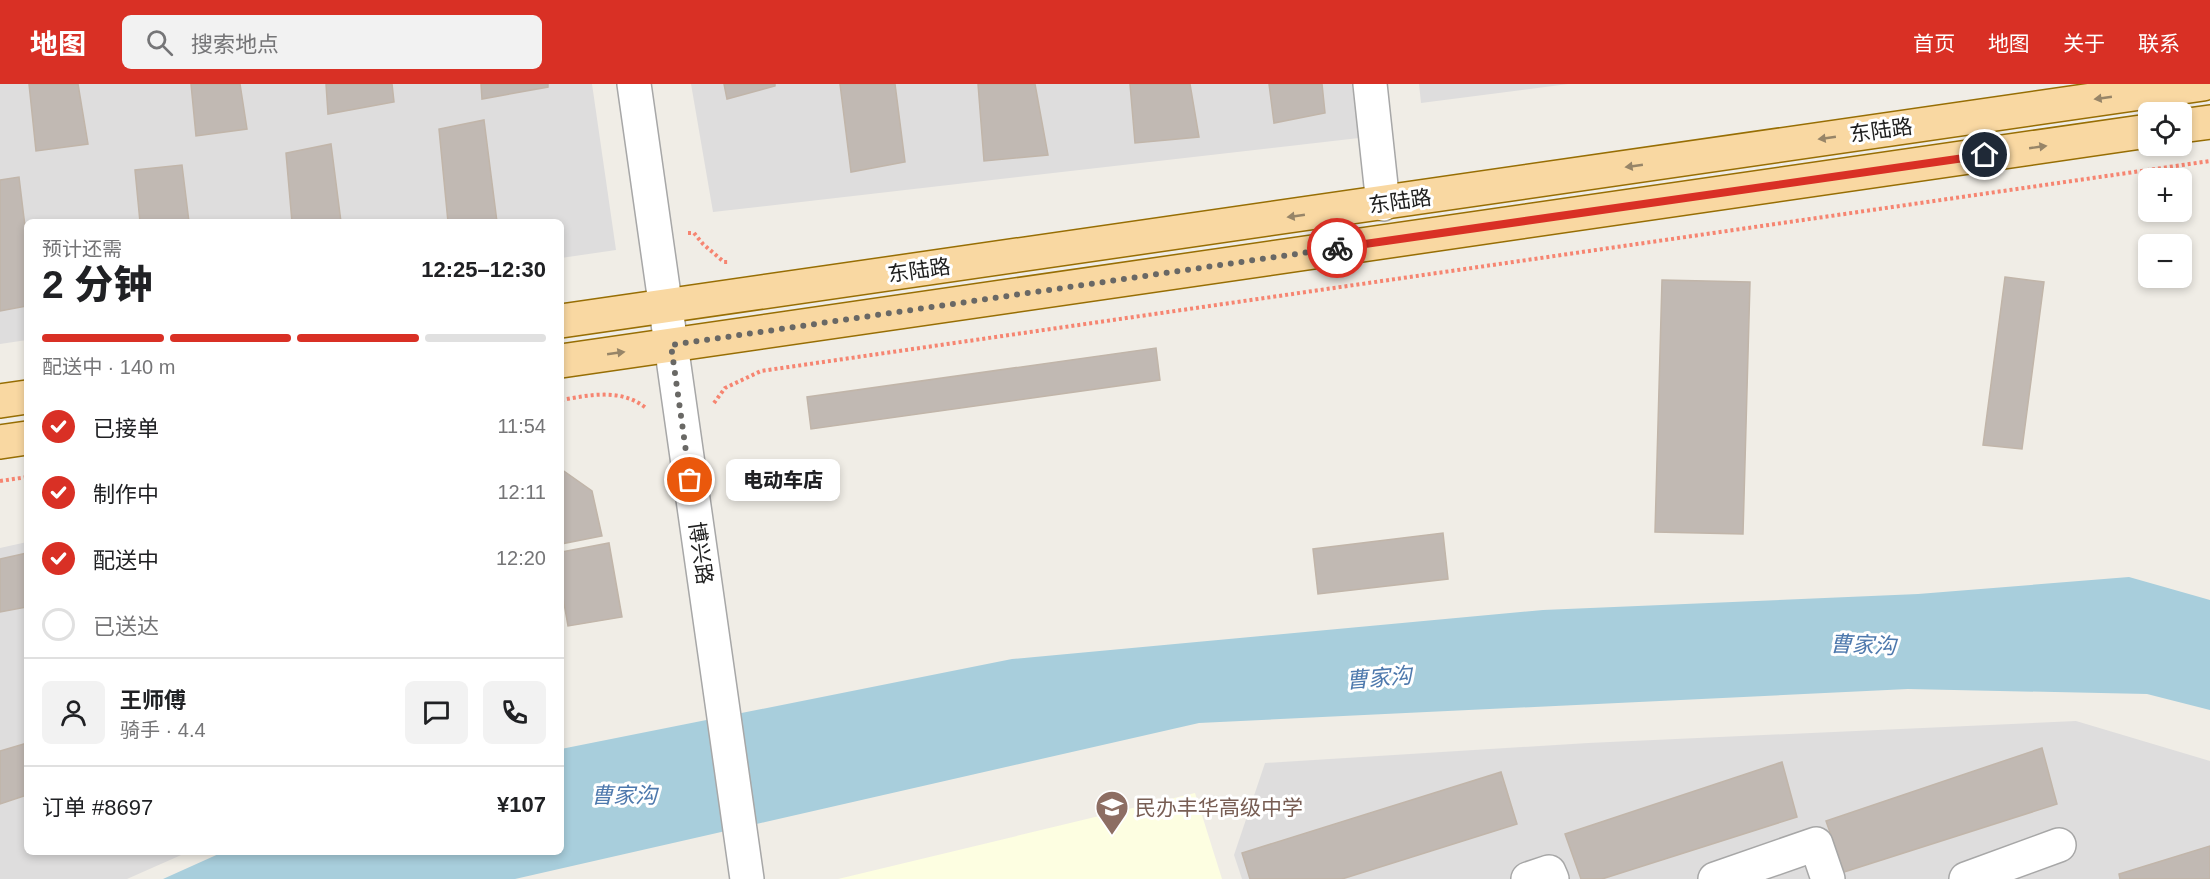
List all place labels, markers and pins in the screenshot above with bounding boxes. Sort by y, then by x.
pin [1959,129,2010,180]
pin [664,454,715,505]
callout: 电动车店 [726,459,840,501]
school or university icon: 民办丰华高级中学 [1094,789,1130,836]
place label: 民办丰华高级中学 [1135,796,1303,819]

